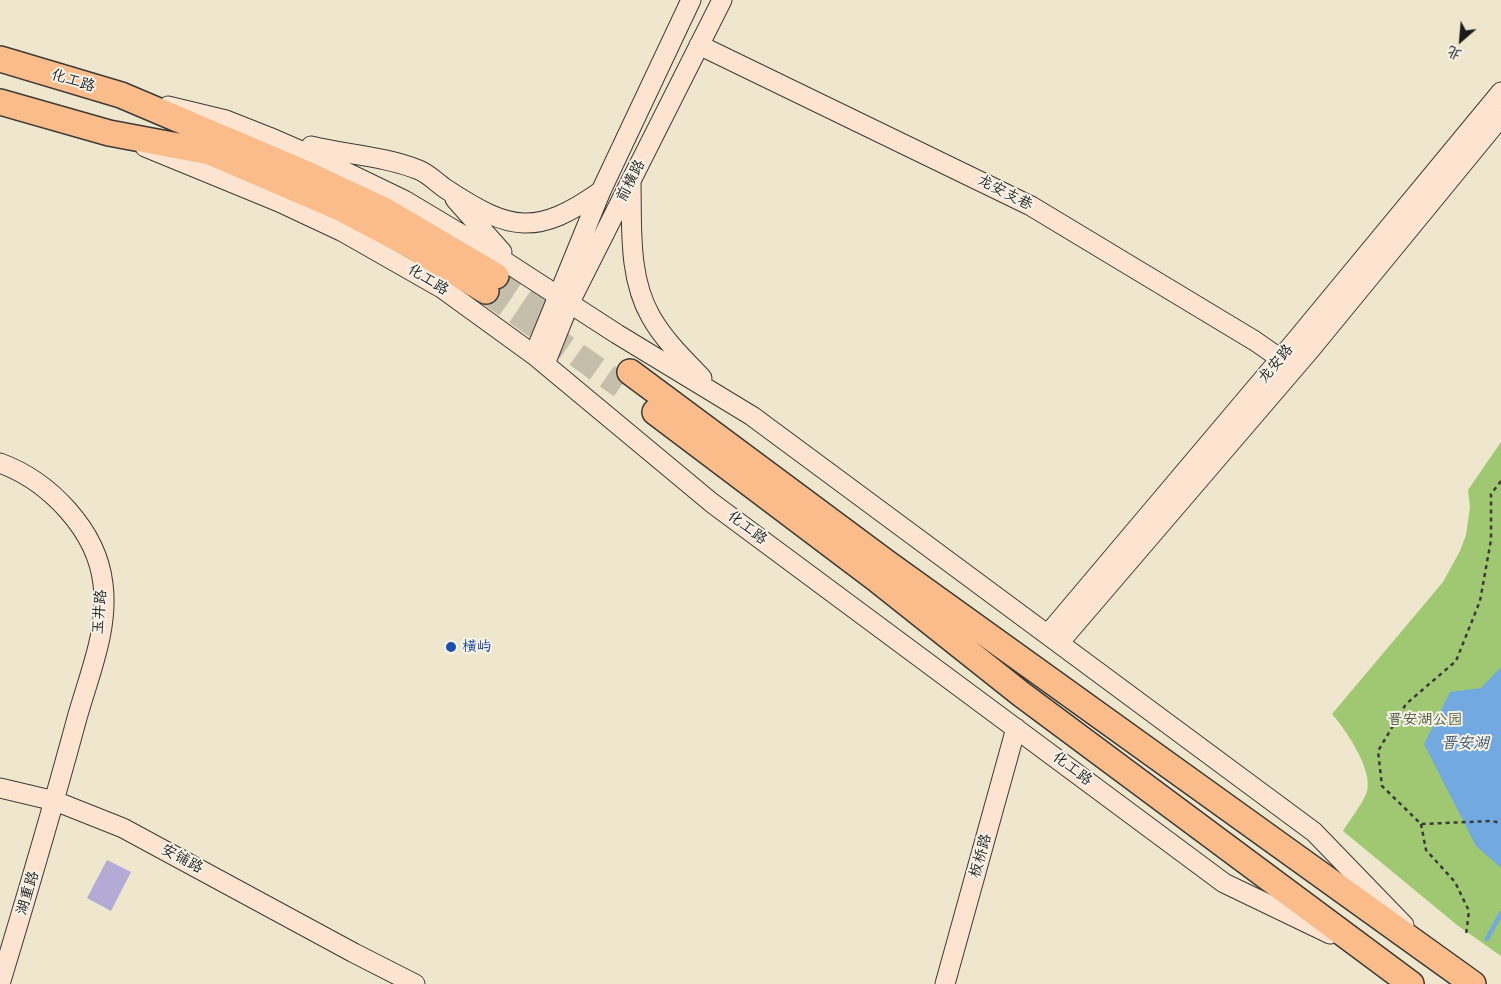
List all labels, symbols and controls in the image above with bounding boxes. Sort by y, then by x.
north arrow [1436,15,1486,65]
text: 北 [1444,42,1465,65]
street label: 化工路 [49,66,97,96]
street label: 前横路 [613,157,649,205]
street label: 龙安支巷 [974,171,1036,215]
street label: 化工路 [404,260,452,300]
street label: 龙安路 [1255,341,1297,387]
street label: 化工路 [724,507,770,549]
street label: 玉井路 [89,589,111,635]
place label: 横屿 [462,638,492,656]
marker: 横屿 [444,640,458,654]
park label: 晋安湖公园 [1388,711,1462,729]
water label: 晋安湖 [1441,734,1489,754]
street label: 化工路 [1049,748,1095,790]
street label: 板桥路 [966,832,996,880]
street label: 安铺路 [158,840,206,878]
street label: 湖重路 [13,869,43,917]

